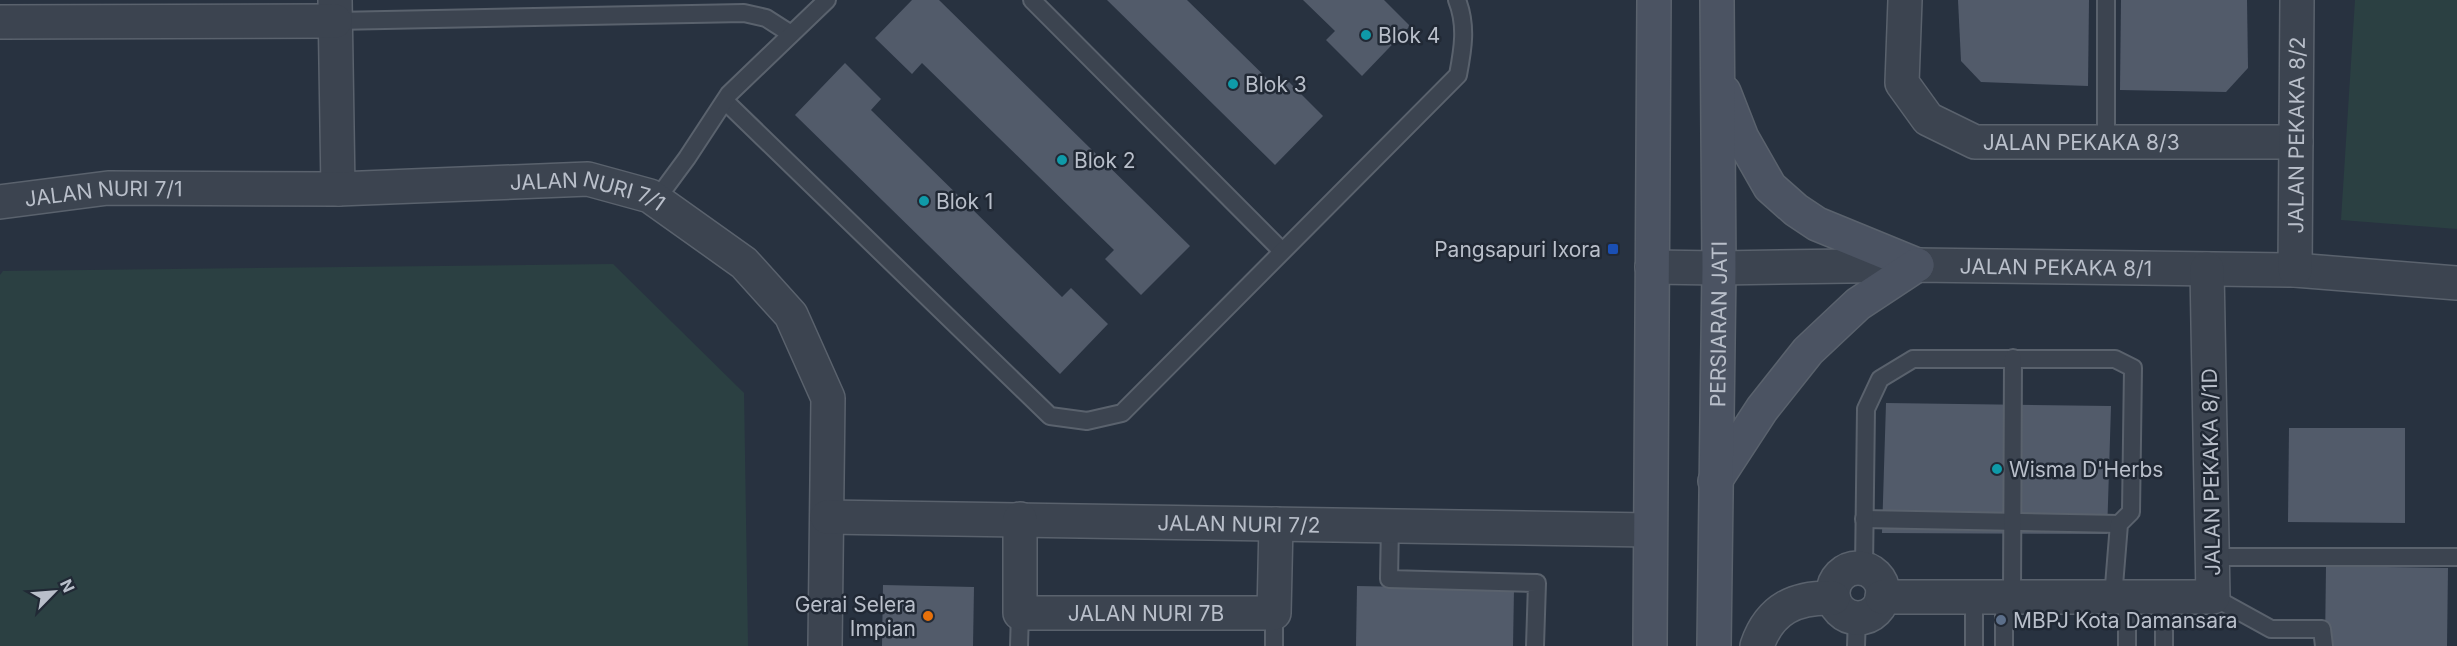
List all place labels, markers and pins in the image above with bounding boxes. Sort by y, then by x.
place label: Blok 4 [1378,23,1440,48]
marker: Blok 4 [1359,28,1373,42]
place label: Blok 3 [1245,72,1307,97]
marker: Blok 3 [1226,77,1240,91]
place label: Blok 2 [1074,148,1136,173]
marker: Blok 2 [1055,153,1069,167]
place label: Blok 1 [936,189,993,214]
marker: Blok 1 [917,194,931,208]
place label: Pangsapuri Ixora [1434,237,1601,262]
marker: Pangsapuri Ixora [1606,242,1620,256]
place label: Wisma D'Herbs [2009,457,2163,482]
marker: Wisma D'Herbs [1990,462,2004,476]
place label: Gerai Selera Impian [795,592,916,641]
place label: MBPJ Kota Damansara [2013,608,2238,633]
marker: Gerai Selera Impian [921,609,935,623]
marker: MBPJ Kota Damansara [1994,613,2008,627]

